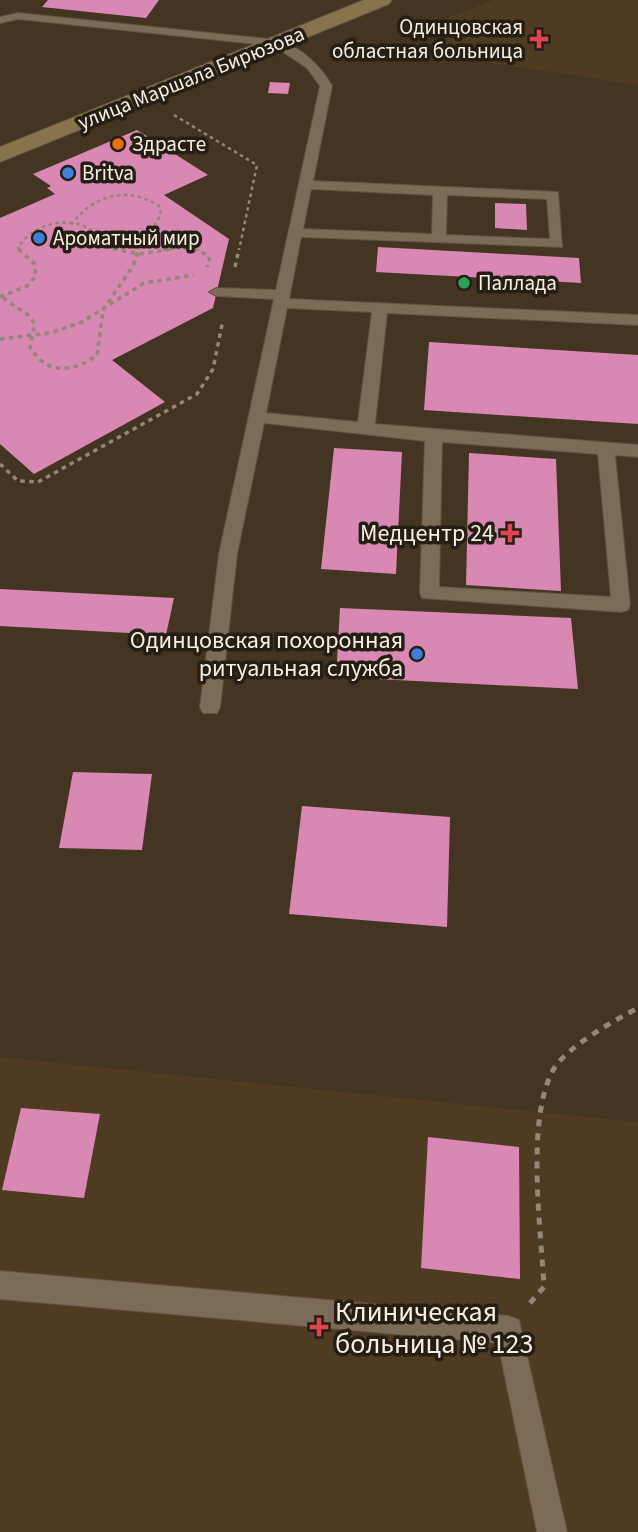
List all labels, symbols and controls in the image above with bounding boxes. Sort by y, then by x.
place label: Одинцовская областная больница [332,12,523,66]
street label: улица Маршала Бирюзова [73,19,309,137]
marker: Одинцовская областная больница [529,29,549,49]
place label: Здрасте [132,129,206,159]
marker: Здрасте [110,136,126,152]
place label: Britva [82,158,134,188]
marker: Britva [60,165,76,181]
place label: Ароматный мир [53,223,200,253]
marker: Ароматный мир [31,230,47,246]
place label: Паллада [478,268,557,298]
marker: Паллада [456,275,472,291]
place label: Медцентр 24 [360,516,494,551]
marker: Медцентр 24 [500,523,520,543]
place label: Одинцовская похоронная ритуальная служба [130,623,403,686]
marker: Одинцовская похоронная ритуальная служба [409,646,425,662]
place label: Клиническая больница № 123 [335,1292,533,1364]
marker: Клиническая больница № 123 [309,1317,329,1337]

